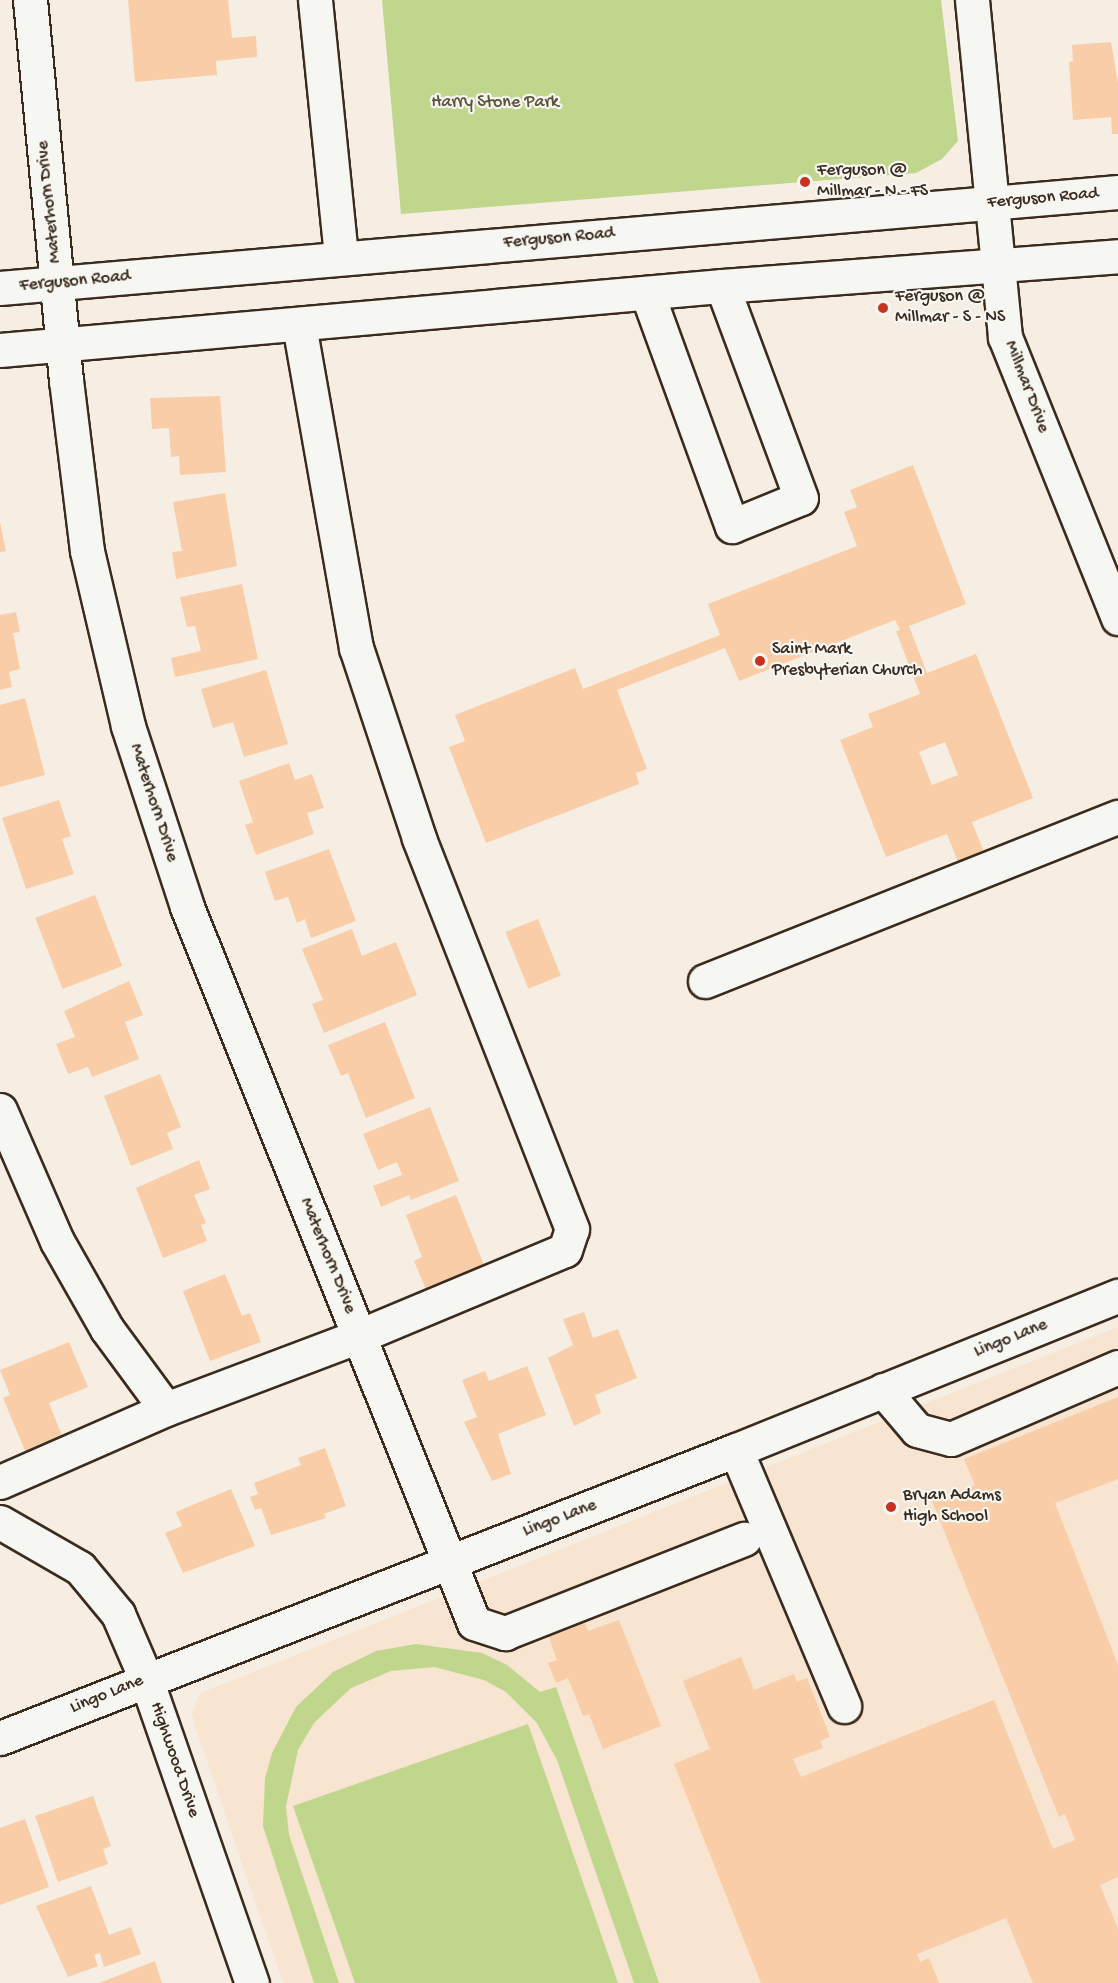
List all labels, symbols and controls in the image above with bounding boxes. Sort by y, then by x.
park label: Harry Stone Park [431,92,559,114]
street label: Materhorn Drive [33,140,67,264]
place label: Ferguson @ Millmar - N - FS [817,161,928,204]
marker: Ferguson @ Millmar - N - FS [798,175,812,189]
street label: Ferguson Road [986,183,1100,215]
street label: Ferguson Road [502,223,616,255]
street label: Ferguson Road [18,266,132,298]
place label: Ferguson @ Millmar - S - NS [895,287,1005,330]
marker: Ferguson @ Millmar - S - NS [876,301,890,315]
street label: Millmar Drive [999,338,1053,436]
place label: Saint Mark Presbyterian Church [772,640,922,682]
marker: Saint Mark Presbyterian Church [753,654,767,668]
street label: Materhorn Drive [124,741,182,865]
street label: Materhorn Drive [294,1195,360,1317]
street label: Lingo Lane [971,1315,1051,1363]
place label: Bryan Adams High School [903,1486,1001,1528]
street label: Lingo Lane [520,1495,600,1543]
marker: Bryan Adams High School [884,1500,898,1514]
street label: Lingo Lane [67,1671,147,1719]
street label: Highwood Drive [144,1699,204,1821]

